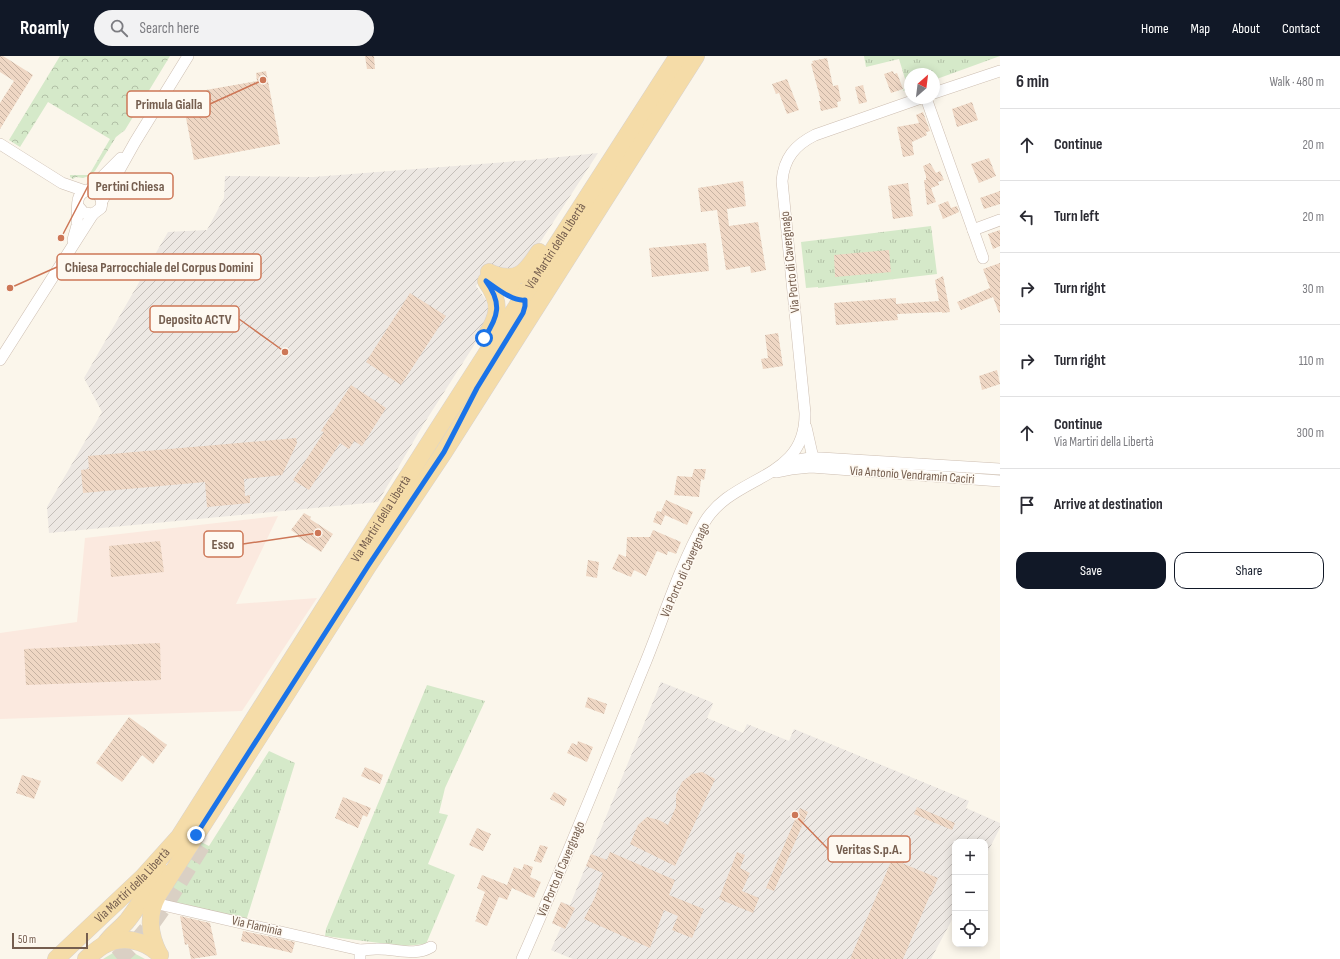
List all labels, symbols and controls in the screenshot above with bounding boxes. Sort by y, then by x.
search box [94,10,374,46]
text: Roamly [20,17,70,40]
icon: search [108,17,130,39]
text: Search here [140,19,199,38]
text: Home [1141,20,1169,37]
text: Map [1191,20,1210,37]
text: About [1232,20,1260,37]
text: Contact [1282,20,1320,37]
north arrow [904,68,940,104]
text: 6 min [1016,72,1049,92]
text: Walk · 480 m [1269,74,1324,90]
callout: Primula Gialla [127,91,210,117]
text: Primula Gialla [136,96,203,113]
icon: ahead [1016,134,1038,156]
text: Continue [1054,135,1103,154]
text: 20 m [1302,137,1324,153]
callout: Pertini Chiesa [88,173,173,199]
text: Pertini Chiesa [96,178,165,195]
street label: Via Martiri della Libertà [522,200,589,293]
icon: left [1016,206,1038,228]
text: Turn left [1054,207,1099,226]
text: 20 m [1302,209,1324,225]
street label: Via Porto di Cavergnago [777,210,803,314]
callout: Chiesa Parrocchiale del Corpus Domini [57,254,261,280]
text: Chiesa Parrocchiale del Corpus Domini [65,259,253,276]
icon: right [1016,278,1038,300]
text: Turn right [1054,279,1106,298]
text: 30 m [1302,281,1324,297]
callout: Deposito ACTV [150,306,239,332]
text: Deposito ACTV [158,311,232,328]
route start [475,329,493,347]
icon: right [1016,350,1038,372]
text: Turn right [1054,351,1106,370]
text: 110 m [1299,353,1324,369]
text: Continue [1054,415,1103,434]
icon: ahead [1016,422,1038,444]
text: 300 m [1297,425,1324,441]
text: Via Martiri della Libertà [1054,434,1154,450]
street label: Via Antonio Vendramin Caciri [849,463,975,487]
street label: Via Martiri della Libertà [347,473,414,565]
icon: arrive [1016,494,1038,516]
text: Arrive at destination [1054,495,1163,514]
street label: Via Porto di Cavergnago [657,520,713,620]
callout: Esso [204,531,243,557]
text: Esso [212,536,234,553]
button: Save [1016,552,1166,589]
button: Share [1174,552,1324,589]
street label: Via Porto di Cavergnago [534,819,588,919]
route end [187,826,205,844]
callout: Veritas S.p.A. [828,836,910,862]
map controls [952,839,988,947]
button: + [952,839,988,875]
text: Veritas S.p.A. [836,841,902,858]
street label: Via Martiri della Libertà [91,845,173,926]
button: − [952,875,988,911]
button: locate [952,911,988,947]
street label: Via Flaminia [230,912,284,940]
scale bar [12,931,88,950]
text: 50 m [18,933,36,946]

